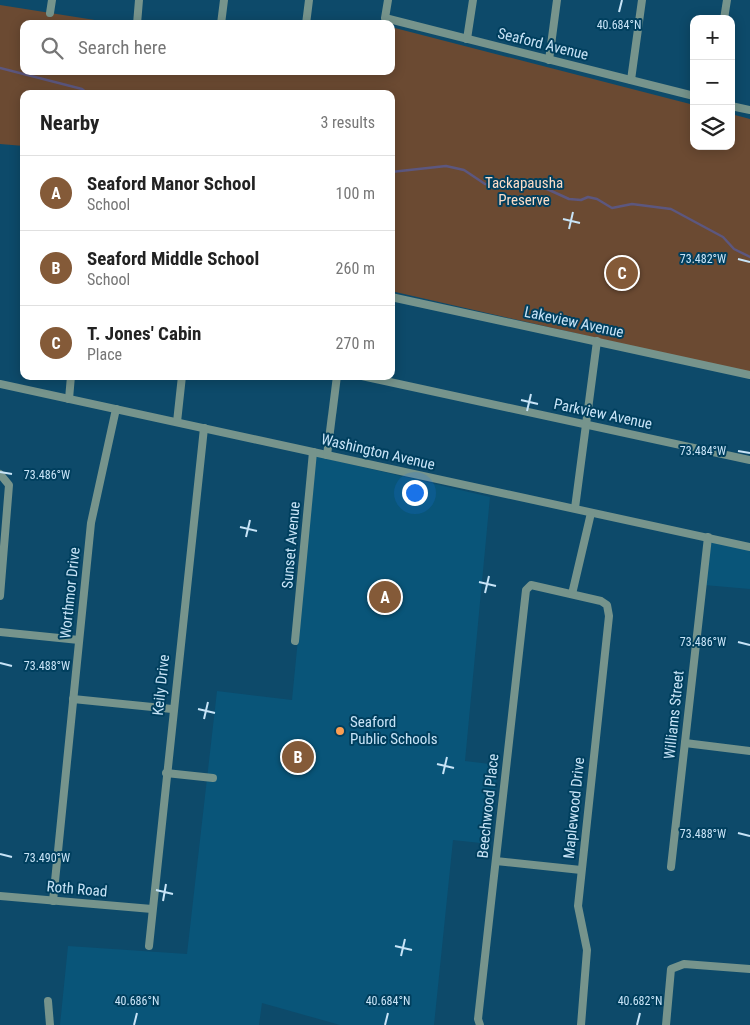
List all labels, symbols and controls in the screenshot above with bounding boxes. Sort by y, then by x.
map controls [690,15,735,150]
button: + [690,15,735,60]
text: 40.684°N [597,18,641,32]
search box [20,20,395,75]
street label: Seaford Avenue [496,24,590,64]
icon: search [38,34,66,62]
text: Search here [78,36,166,59]
button: − [690,60,735,105]
button: layers [690,105,735,150]
text: Nearby [40,111,99,135]
text: 3 results [320,113,375,132]
text: Seaford Manor School [87,172,256,195]
park label: Tackapausha Preserve [485,174,563,209]
text: A [51,184,61,203]
text: 100 m [336,184,375,203]
text: School [87,195,130,214]
text: Seaford Middle School [87,247,259,270]
text: 73.482°W [680,252,726,266]
pin: C [606,254,638,292]
text: B [52,259,60,278]
text: 260 m [336,259,375,278]
text: School [87,270,130,289]
street label: Lakeview Avenue [523,303,625,341]
text: T. Jones' Cabin [87,322,201,345]
text: C [51,334,61,353]
text: 270 m [336,334,375,353]
text: Place [87,345,122,364]
street label: Parkview Avenue [552,395,654,433]
street label: Washington Avenue [319,430,437,474]
text: 73.484°W [680,444,726,458]
text: 73.486°W [24,468,70,482]
your location [402,480,428,506]
street label: Sunset Avenue [278,501,304,589]
street label: Worthmor Drive [56,546,84,640]
pin: A [369,578,401,616]
text: 73.486°W [680,635,726,649]
street label: Keily Drive [149,653,173,717]
text: 73.488°W [24,659,70,673]
street label: Williams Street [660,670,688,760]
place label: Seaford Public Schools [350,713,438,748]
marker: Seaford Public Schools [334,725,346,737]
pin: B [282,738,314,776]
street label: Beechwood Place [474,753,502,859]
street label: Maplewood Drive [560,756,588,860]
text: 73.488°W [680,827,726,841]
text: 73.490°W [24,851,70,865]
street label: Roth Road [46,877,108,901]
text: 40.686°N [115,994,159,1008]
text: 40.684°N [366,994,410,1008]
text: 40.682°N [618,994,662,1008]

